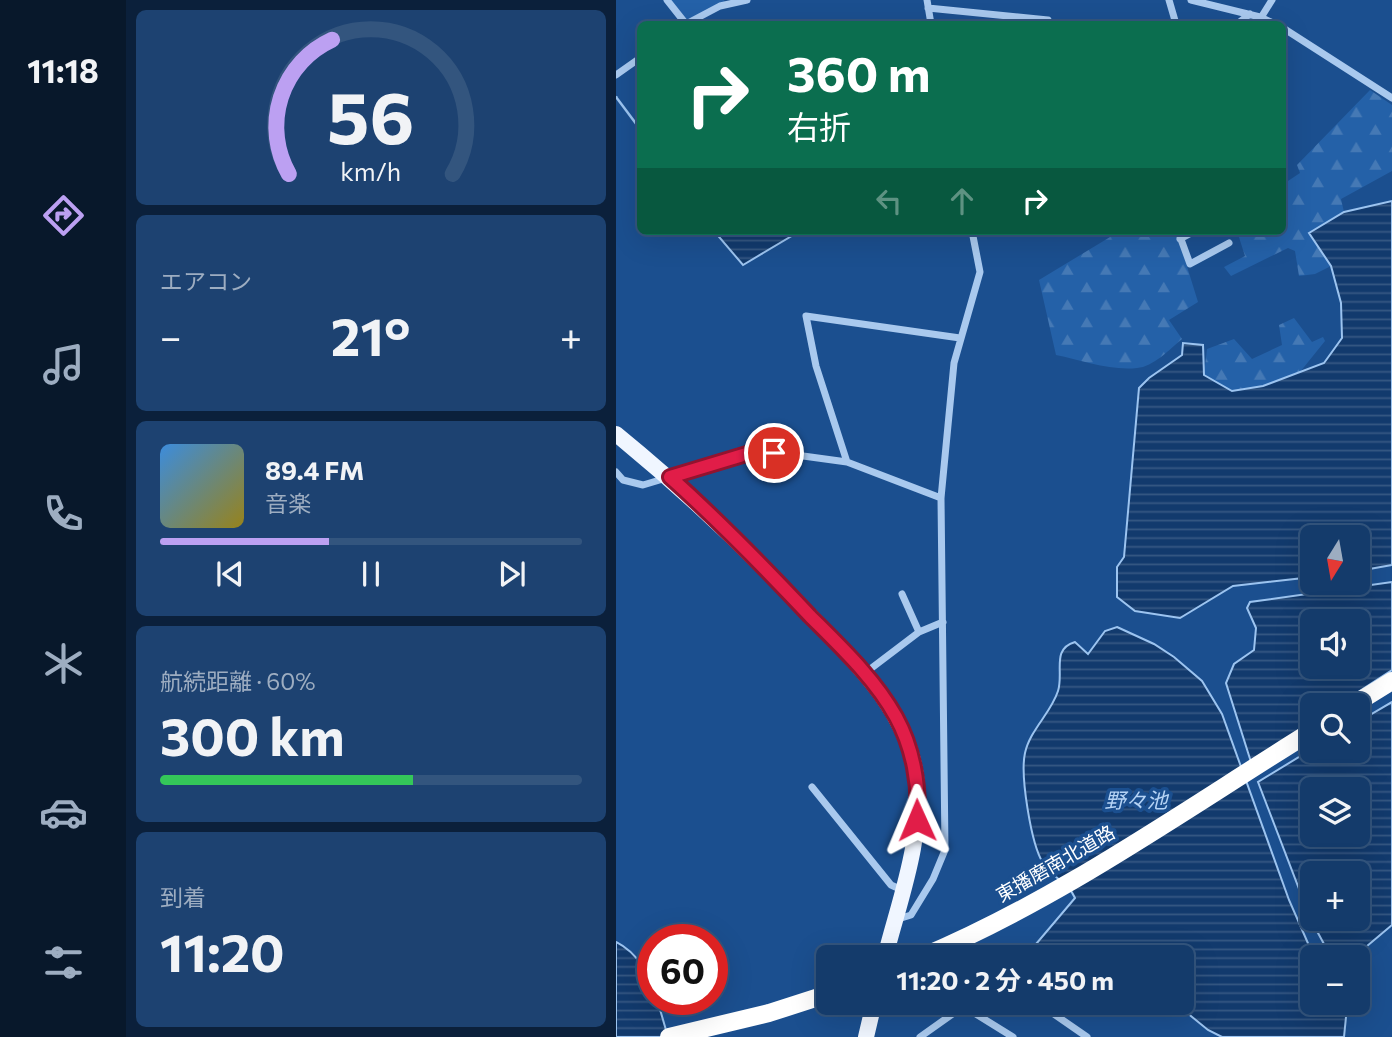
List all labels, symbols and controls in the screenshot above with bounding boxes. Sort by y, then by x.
text: 360 m [787,42,930,102]
icon: right [672,49,763,140]
text: 11:18 [27,50,99,90]
text: 56 [327,70,415,159]
text: 右折 [787,106,851,146]
text: km/h [341,156,401,186]
icon: left [870,182,908,220]
icon: ahead [943,182,981,220]
icon: right [1016,182,1054,220]
icon: directions [39,191,88,240]
text: エアコン [160,267,252,295]
text: 21° [331,303,410,367]
text: − [160,312,182,359]
text: + [560,312,582,359]
icon: music [39,340,88,389]
pin [744,423,804,483]
icon: arrive [755,434,793,472]
text: 89.4 FM [265,454,364,485]
icon: phone [39,489,88,538]
text: 音楽 [265,489,311,517]
north arrow [1300,525,1370,595]
map controls [1300,525,1370,1015]
icon: previous [211,555,249,593]
icon: pause [352,555,390,593]
icon: next [493,555,531,593]
button: sound [1300,609,1370,679]
icon: climate [39,639,88,688]
text: 航続距離 · 60% [160,667,315,695]
button: search [1300,693,1370,763]
text: 300 km [160,703,345,767]
button: layers [1300,777,1370,847]
position arrow [880,783,954,857]
water label: 野々池 [1105,787,1169,812]
icon: car [39,788,88,837]
street label: 東播磨南北道路 [992,820,1118,906]
button: + [1300,861,1370,931]
text: 到着 [160,883,206,911]
text: 11:20 [160,919,285,983]
speed limit sign: 60 [637,924,728,1015]
icon: filters [39,938,88,987]
button: − [1300,945,1370,1015]
text: 11:20 · 2 分 · 450 m [896,964,1114,995]

